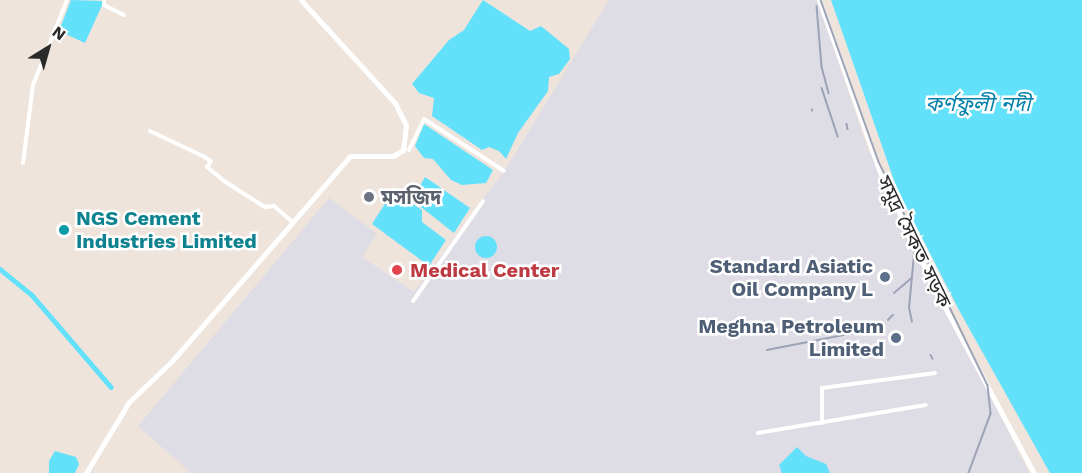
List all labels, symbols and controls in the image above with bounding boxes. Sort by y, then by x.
north arrow [18,18,78,78]
text: N [49,22,70,44]
water label: কর্ণফুলী নদী [925,91,1031,117]
street label: সমুদ্র সৈকত সড়ক [872,172,956,312]
place label: মসজিদ [381,185,441,209]
marker: মসজিদ [362,190,376,204]
place label: NGS Cement Industries Limited [76,207,257,254]
marker: NGS Cement Industries Limited [57,223,71,237]
place label: Standard Asiatic Oil Company L [709,254,873,301]
place label: Medical Center [410,258,560,282]
marker: Medical Center [388,261,406,279]
marker: Standard Asiatic Oil Company L [878,270,892,284]
place label: Meghna Petroleum Limited [698,314,884,361]
marker: Meghna Petroleum Limited [889,331,903,345]

